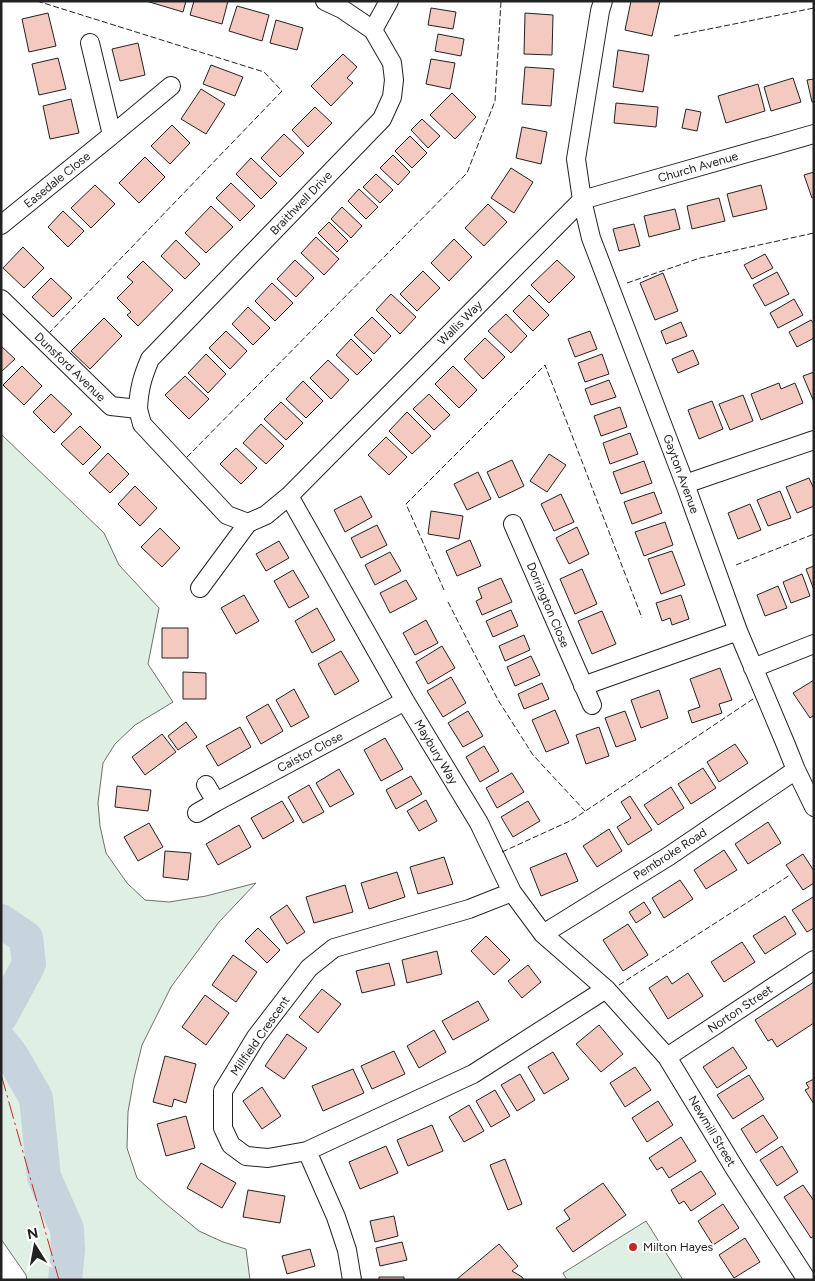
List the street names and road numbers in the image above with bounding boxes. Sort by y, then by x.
street label: Easedale Close [21,149,93,211]
street label: Church Avenue [656,149,740,185]
street label: Braithwell Drive [267,168,335,238]
street label: Wallis Way [435,297,486,348]
street label: Dunsford Avenue [32,330,109,405]
street label: Gayton Avenue [660,433,702,516]
street label: Dorrington Close [524,560,572,650]
street label: Maybury Way [411,717,461,787]
street label: Caistor Close [275,729,345,775]
street label: Pembroke Road [631,825,709,883]
street label: Norton Street [705,982,775,1036]
street label: Millfield Crescent [227,993,293,1078]
street label: Newmill Street [685,1093,739,1169]

